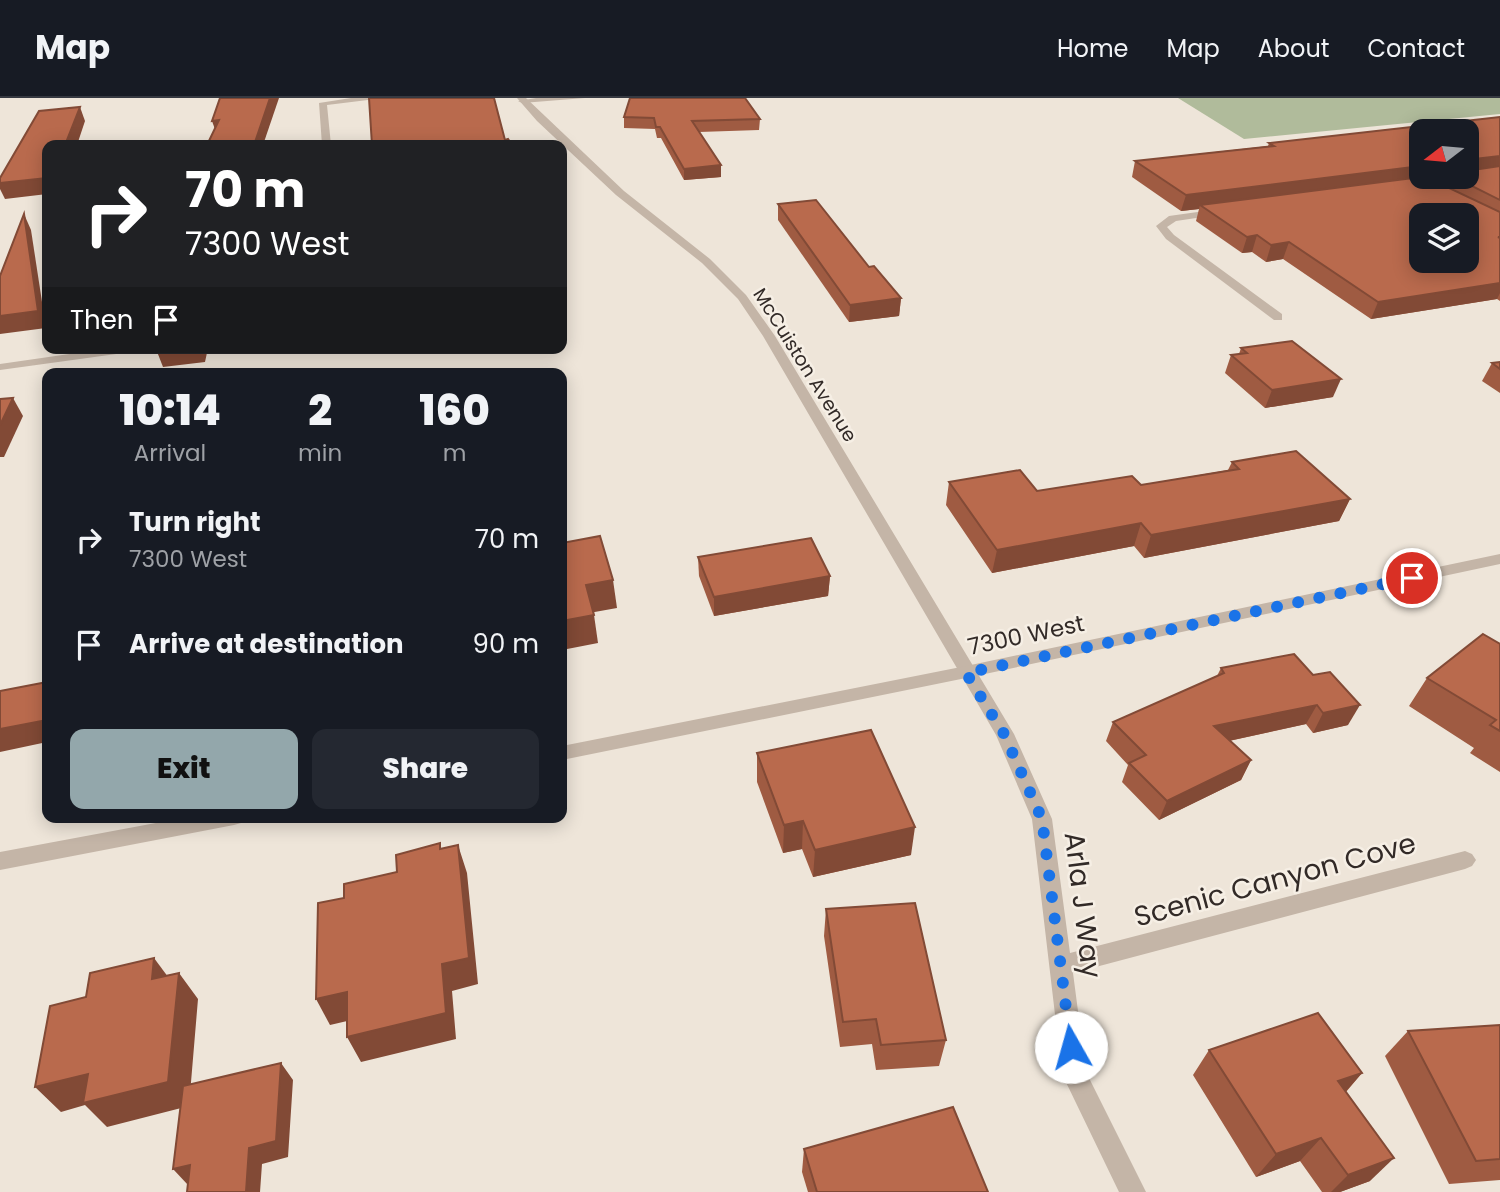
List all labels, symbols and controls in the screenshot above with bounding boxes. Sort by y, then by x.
text: Map [35,24,110,71]
text: Home [1057,32,1129,65]
text: Map [1167,32,1220,65]
text: About [1258,32,1329,65]
text: Contact [1367,32,1465,65]
north arrow [1409,119,1479,189]
map controls [1409,119,1479,273]
text: 70 m [185,156,305,224]
icon: right [70,168,161,259]
button: layers [1409,203,1479,273]
text: 7300 West [185,221,349,266]
street label: McCuiston Avenue [747,283,863,447]
icon: arrive [147,301,185,339]
text: Then [70,302,133,338]
text: 10:14 [119,381,221,440]
text: 2 [308,381,332,440]
text: 160 [419,381,490,440]
text: Arrival [134,437,206,469]
text: min [298,437,342,469]
text: m [443,437,466,469]
text: Turn right [129,504,261,540]
icon: right [70,521,108,559]
text: 70 m [475,521,539,557]
text: 7300 West [129,543,247,575]
pin [1382,548,1442,608]
icon: arrive [1393,559,1431,597]
street label: 7300 West [965,607,1087,663]
icon: arrive [70,626,108,664]
text: Arrive at destination [129,626,404,662]
text: 90 m [473,626,539,662]
button: Exit [70,729,298,809]
button: Share [312,729,539,809]
street label: Scenic Canyon Cove [1130,824,1420,936]
street label: Arla J Way [1055,830,1111,981]
position arrow [1034,1010,1108,1084]

